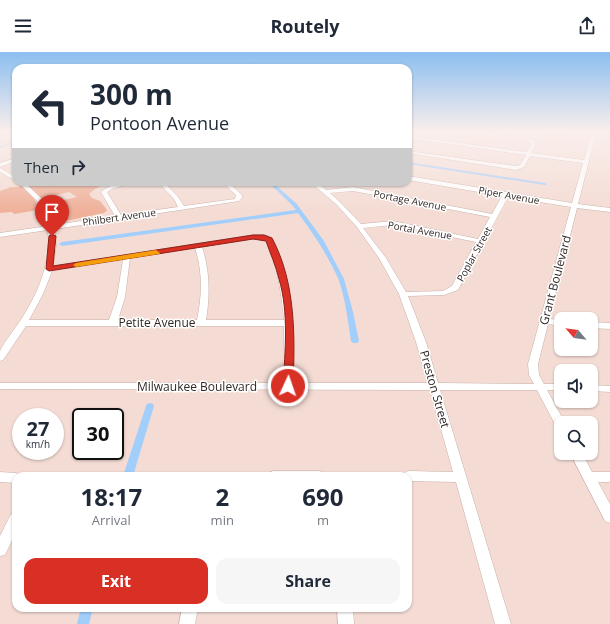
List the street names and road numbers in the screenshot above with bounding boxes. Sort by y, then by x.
street label: Piper Avenue [477,183,541,207]
street label: Portage Avenue [372,186,448,214]
street label: Philbert Avenue [81,205,157,229]
street label: Portal Avenue [387,217,454,243]
street label: Poplar Street [453,224,495,284]
street label: Grant Boulevard [535,233,575,327]
street label: Petite Avenue [118,314,196,331]
street label: Preston Street [416,348,454,430]
street label: Milwaukee Boulevard [137,378,257,395]

